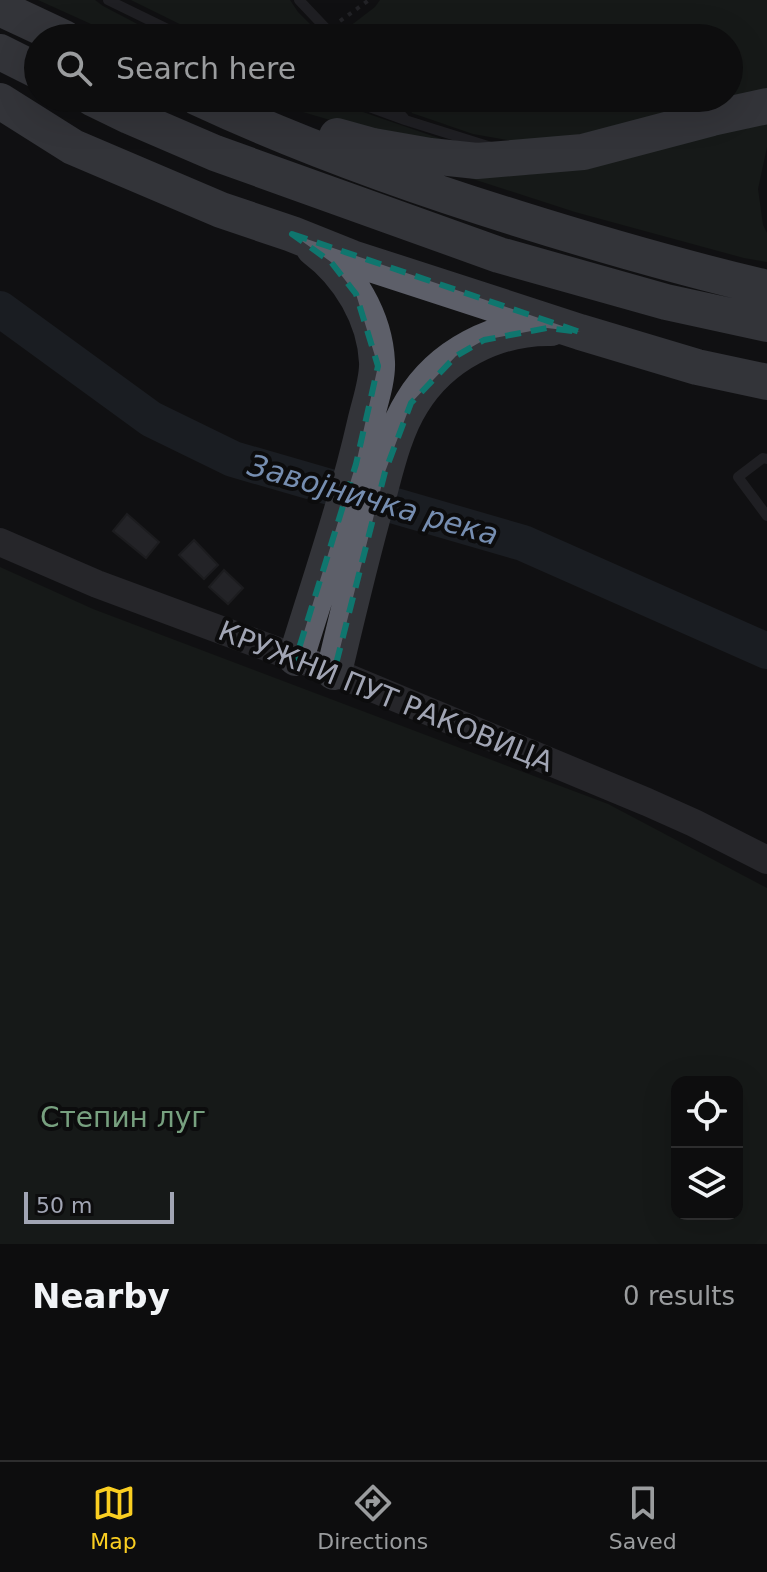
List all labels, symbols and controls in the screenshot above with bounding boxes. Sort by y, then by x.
search box [24,24,743,112]
icon: search [52,46,96,90]
text: Search here [116,51,296,86]
water label: Завојничка река [244,447,502,552]
street label: КРУЖНИ ПУТ РАКОВИЦА [214,614,558,779]
map controls [671,1076,743,1220]
button: locate [671,1076,743,1148]
park label: Степин луг [40,1101,206,1134]
button: layers [671,1148,743,1220]
scale bar [24,1188,174,1224]
text: 50 m [36,1193,92,1218]
text: Nearby [32,1276,170,1316]
text: 0 results [623,1281,735,1311]
tab: Map [90,1481,137,1554]
tab: Directions [317,1481,428,1554]
tab: Saved [609,1481,677,1554]

